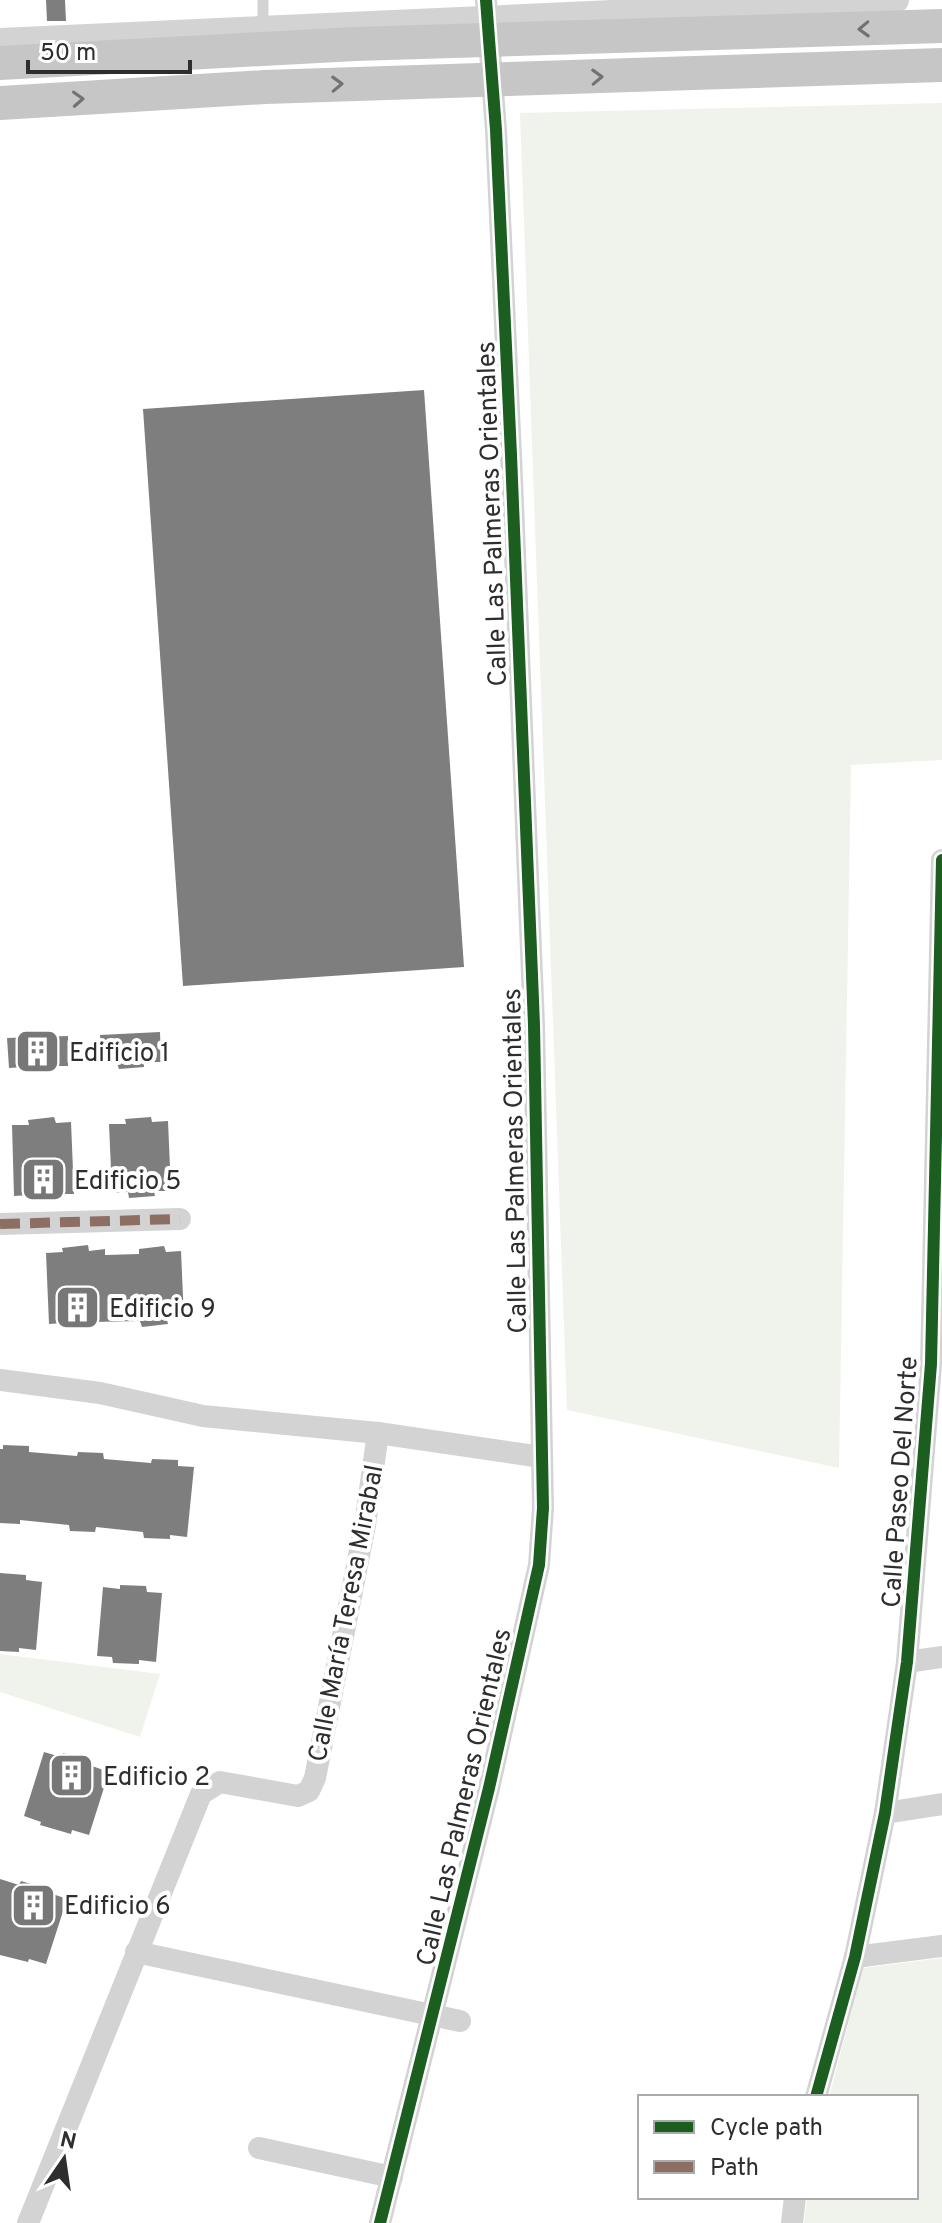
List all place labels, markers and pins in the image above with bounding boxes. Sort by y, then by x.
building icon: Edificio 1 [14,1028,62,1076]
place label: Edificio 1 [69,1038,170,1071]
building icon: Edificio 5 [19,1156,67,1204]
place label: Edificio 5 [74,1166,182,1199]
building icon: Edificio 9 [54,1284,102,1332]
place label: Edificio 9 [109,1294,216,1327]
building icon: Edificio 2 [48,1752,96,1800]
place label: Edificio 2 [103,1762,210,1795]
building icon: Edificio 6 [9,1881,57,1929]
place label: Edificio 6 [64,1891,171,1924]

